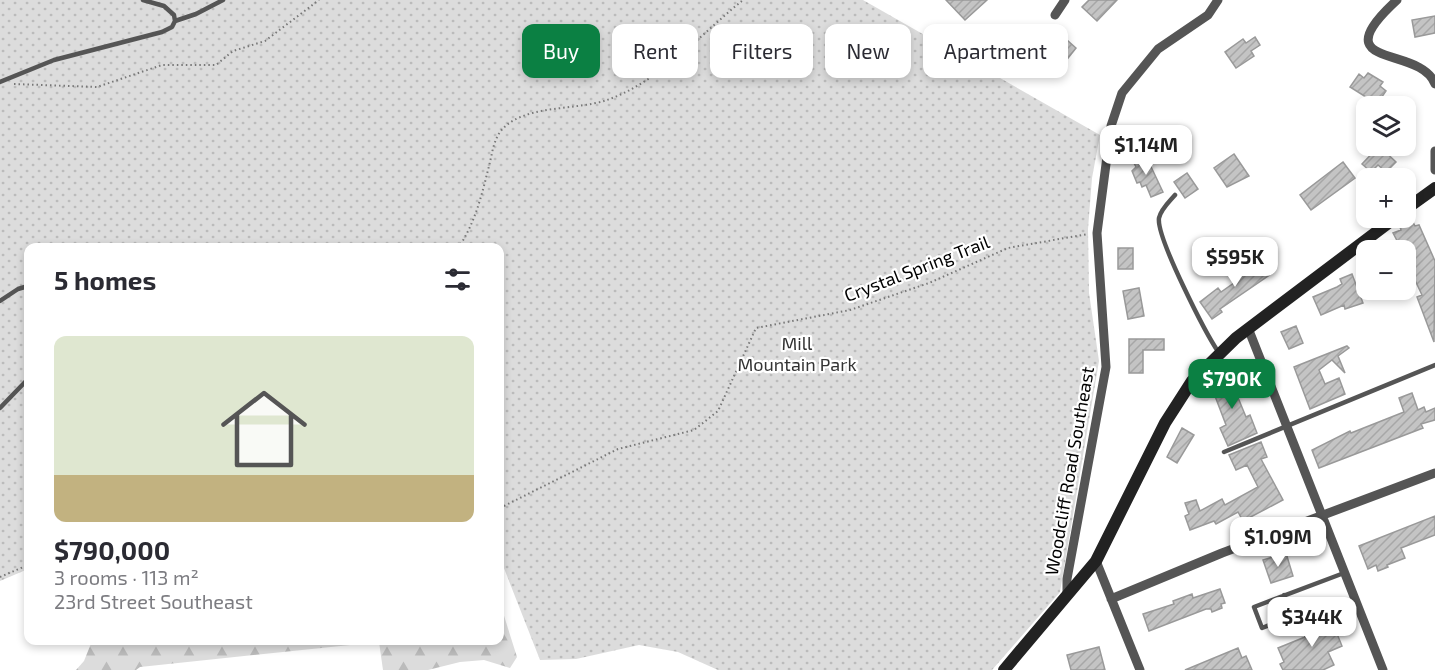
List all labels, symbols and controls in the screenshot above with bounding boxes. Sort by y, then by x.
chip: Buy [522,24,600,78]
chip: Rent [612,24,698,78]
chip: Filters [710,24,813,78]
chip: New [825,24,911,78]
chip: Apartment [923,24,1068,78]
map controls [1356,96,1416,300]
button: layers [1356,96,1416,156]
pin: $1.14M [1097,125,1195,176]
text: $1.14M [1114,132,1178,156]
button: + [1356,168,1416,228]
street label: Crystal Spring Trail [841,230,993,306]
pin: $595K [1193,237,1277,288]
button: − [1356,240,1416,300]
text: $595K [1206,244,1264,268]
icon: filters [441,263,474,296]
text: 5 homes [54,264,156,295]
park label: Mill Mountain Park [737,332,857,375]
pin: $790K [1190,359,1274,410]
street label: Woodcliff Road Southeast [1040,364,1098,577]
text: $790K [1202,366,1262,390]
icon: home [210,375,318,483]
pin: $1.09M [1229,517,1327,568]
text: $1.09M [1244,524,1312,548]
text: $790,000 [54,534,170,565]
text: 3 rooms · 113 m² [54,565,199,589]
text: 23rd Street Southeast [54,589,253,613]
pin: $344K [1270,597,1354,648]
text: $344K [1281,604,1343,628]

